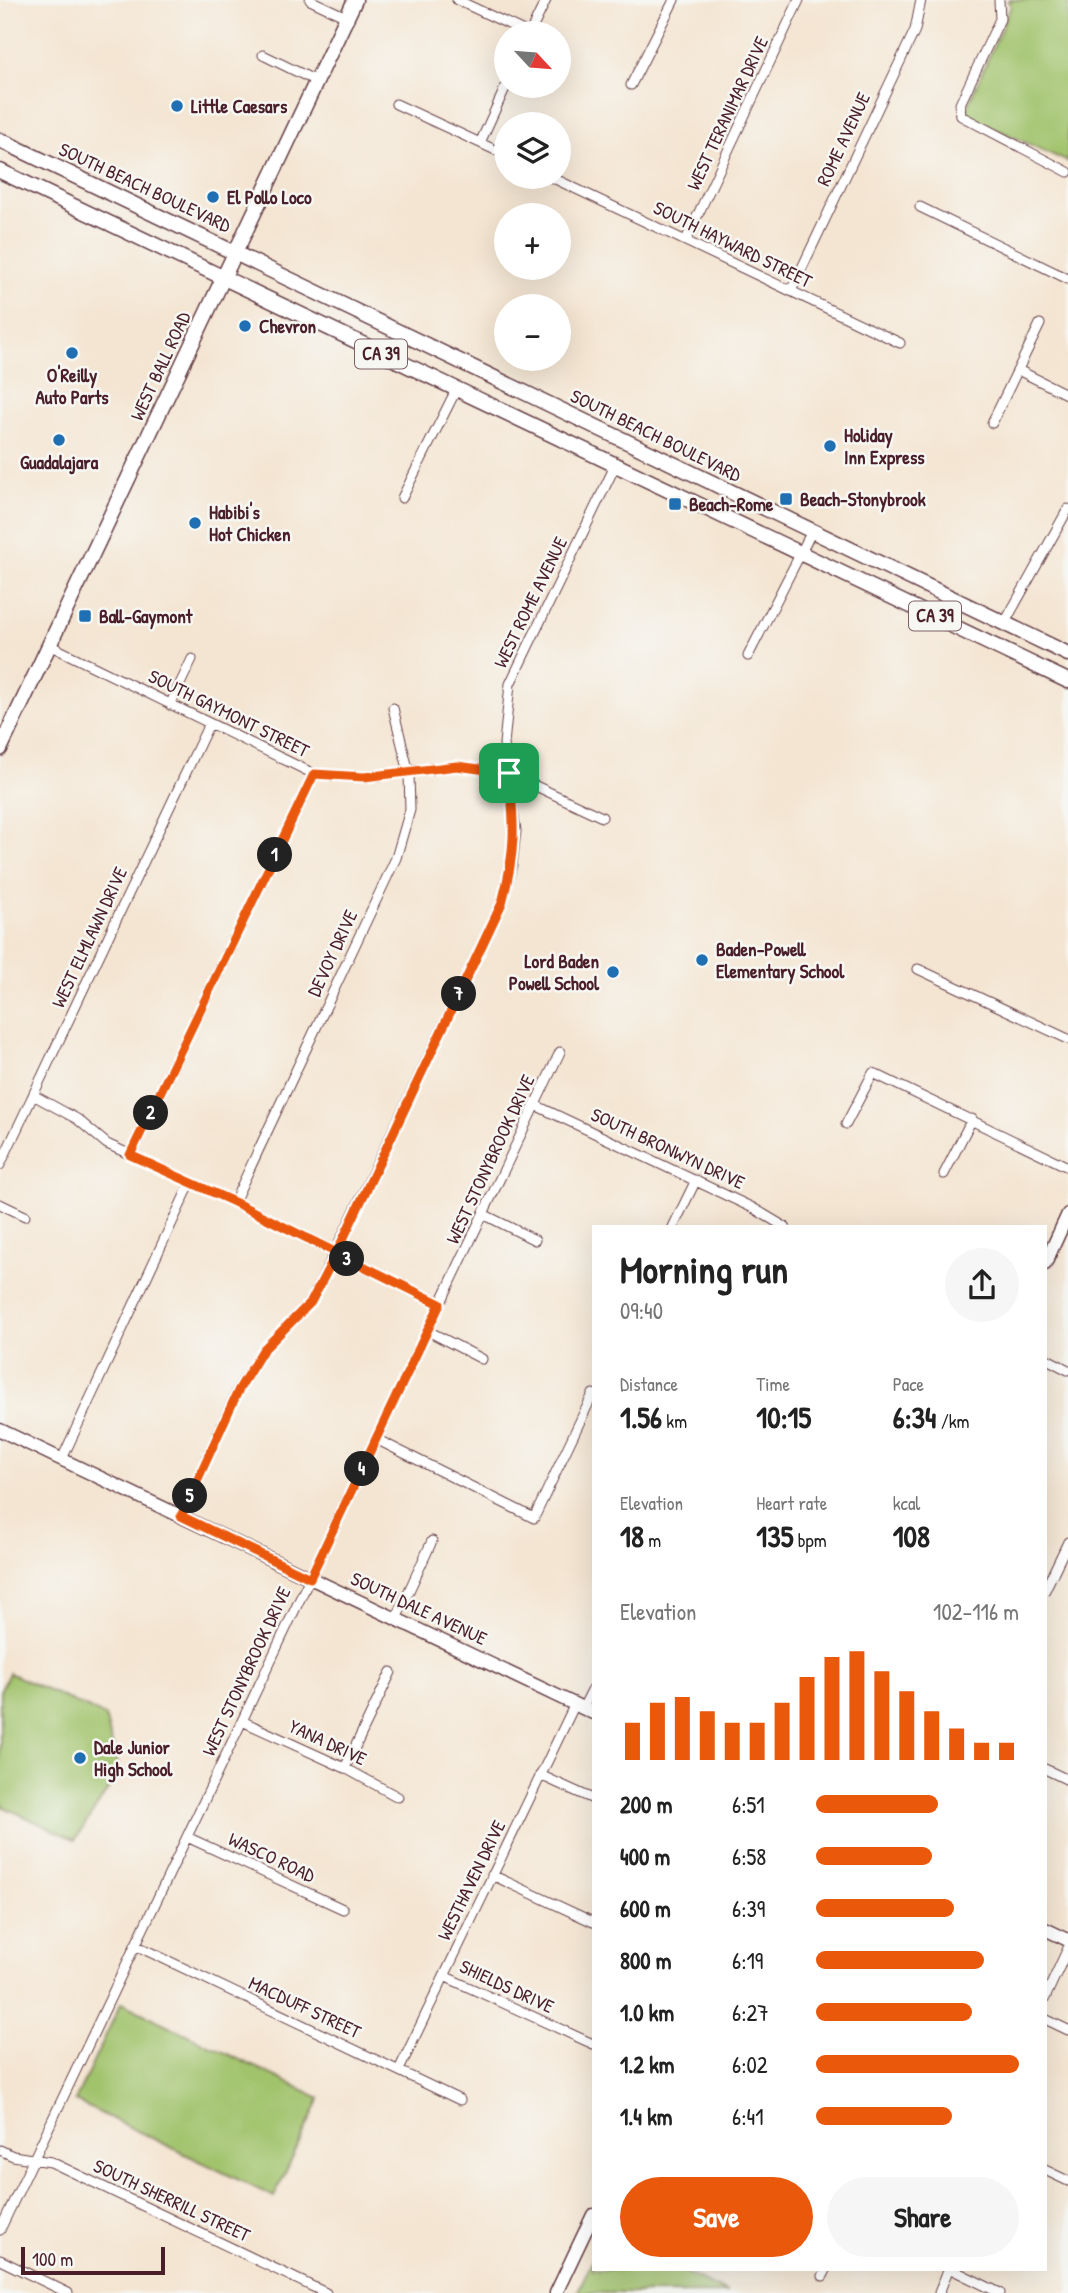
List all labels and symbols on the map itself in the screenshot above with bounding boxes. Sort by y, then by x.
north arrow [494,21,570,98]
street label: WEST TERANIMAR DRIVE [680,31,774,194]
street label: ROME AVENUE [810,87,876,190]
place label: Little Caesars [191,93,288,119]
marker: Little Caesars [169,98,185,114]
street label: SOUTH BEACH BOULEVARD [55,136,235,238]
place label: El Pollo Loco [227,184,312,210]
marker: El Pollo Loco [205,189,221,205]
street label: SOUTH HAYWARD STREET [649,194,818,294]
street label: WEST BALL ROAD [123,307,197,425]
place label: Chevron [259,313,317,339]
marker: Chevron [237,318,253,334]
road number: CA 39 [355,340,407,368]
marker: O'Reilly Auto Parts [64,345,80,361]
place label: O'Reilly Auto Parts [35,362,109,410]
street label: SOUTH BEACH BOULEVARD [566,382,746,488]
place label: Holiday Inn Express [844,422,925,471]
marker: Guadalajara [51,432,67,448]
marker: Holiday Inn Express [822,438,838,454]
place label: Guadalajara [20,449,99,475]
place label: Beach-Stonybrook [800,486,926,513]
place label: Beach-Rome [689,491,774,517]
marker: Beach-Stonybrook [778,491,794,507]
marker: Beach-Rome [667,496,683,512]
place label: Habibi's Hot Chicken [209,499,291,547]
marker: Habibi's Hot Chicken [187,515,203,531]
street label: WEST ROME AVENUE [487,532,573,672]
road number: CA 39 [909,602,961,630]
place label: Ball-Gaymont [99,603,194,630]
marker: Ball-Gaymont [77,608,93,624]
street label: SOUTH GAYMONT STREET [144,663,315,764]
pin [479,743,539,803]
pin: 1 [258,838,292,872]
street label: WEST ELMLAWN DRIVE [45,862,133,1012]
street label: DEVOY DRIVE [301,905,364,1000]
place label: Baden-Powell Elementary School [716,936,845,985]
place label: Lord Baden Powell School [509,948,600,996]
marker: Baden-Powell Elementary School [694,952,710,968]
marker: Lord Baden Powell School [605,964,621,980]
pin: 7 [442,976,476,1012]
street label: WEST STONYBROOK DRIVE [439,1070,541,1248]
pin: 2 [134,1096,168,1130]
street label: SOUTH BRONWYN DRIVE [587,1101,750,1195]
pin: 3 [330,1242,364,1276]
pin: 4 [344,1452,380,1486]
pin: 5 [172,1478,208,1514]
street label: SOUTH DALE AVENUE [347,1565,492,1651]
street label: WEST STONYBROOK DRIVE [195,1582,297,1760]
street label: YANA DRIVE [285,1713,371,1771]
place label: Dale Junior High School [94,1734,173,1783]
marker: Dale Junior High School [72,1750,88,1766]
street label: WESTHAVEN DRIVE [431,1815,512,1944]
street label: WASCO ROAD [225,1826,319,1888]
street label: SHIELDS DRIVE [456,1953,559,2019]
street label: MACDUFF STREET [245,1970,366,2045]
street label: SOUTH SHERRILL STREET [89,2152,256,2248]
scale bar [21,2244,164,2276]

